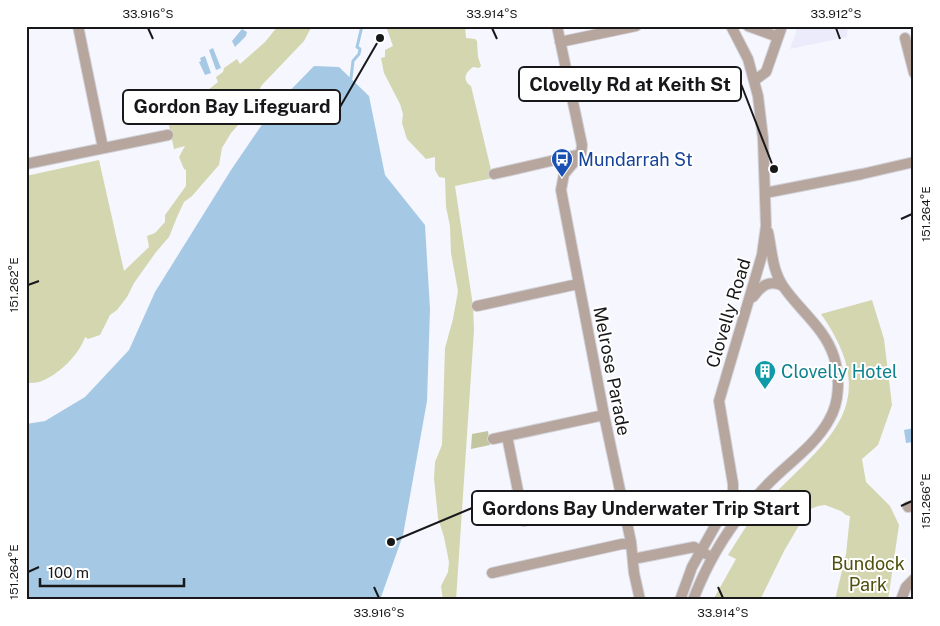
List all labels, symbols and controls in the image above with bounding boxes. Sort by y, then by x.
text: 33.916°S [122,7,174,21]
text: 33.914°S [466,7,518,21]
text: 33.912°S [811,7,861,21]
callout: Clovelly Rd at Keith St [519,67,741,101]
text: Clovelly Rd at Keith St [529,73,731,95]
callout: Gordon Bay Lifeguard [123,90,340,124]
text: Gordon Bay Lifeguard [133,95,331,117]
bus stop icon: Mundarrah St [550,147,574,178]
place label: Mundarrah St [578,149,693,170]
text: 151.264°E [919,186,933,242]
street label: Clovelly Road [701,256,755,370]
text: 151.262°E [7,257,21,313]
street label: Melrose Parade [589,305,635,437]
building icon: Clovelly Hotel [753,359,777,390]
place label: Clovelly Hotel [781,361,898,382]
text: 151.266°E [919,473,933,529]
callout: Gordons Bay Underwater Trip Start [472,491,810,525]
text: Gordons Bay Underwater Trip Start [482,497,800,519]
text: 151.264°E [7,544,21,600]
park label: Bundock Park [831,553,905,595]
scale bar [40,556,184,588]
text: 100 m [48,564,89,581]
text: 33.916°S [353,606,405,620]
text: 33.914°S [697,606,749,620]

